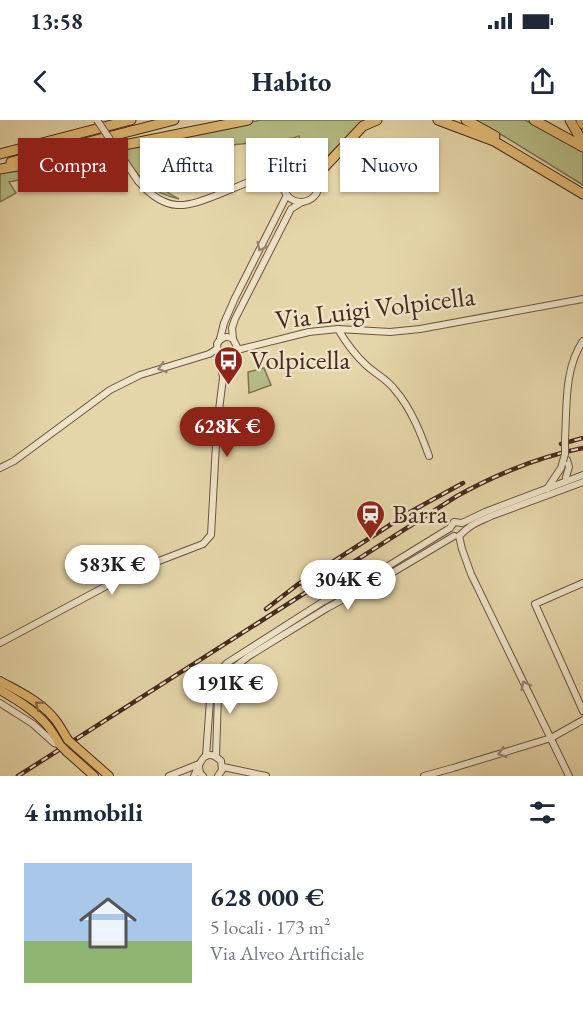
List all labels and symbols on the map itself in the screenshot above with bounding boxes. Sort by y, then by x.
one-way arrow [257,241,269,252]
street label: Via Luigi Volpicella [273,278,477,337]
place label: Volpicella [250,342,350,377]
bus stop icon: Volpicella [213,344,245,386]
one-way arrow [157,361,168,373]
pin: 628K € [178,407,276,458]
place label: Barra [392,496,448,531]
station icon: Barra [355,498,387,540]
pin: 583K € [63,545,161,596]
pin: 304K € [299,560,397,611]
pin: 191K € [181,664,279,715]
one-way arrow [521,681,533,692]
one-way arrow [35,701,46,712]
one-way arrow [497,746,508,758]

